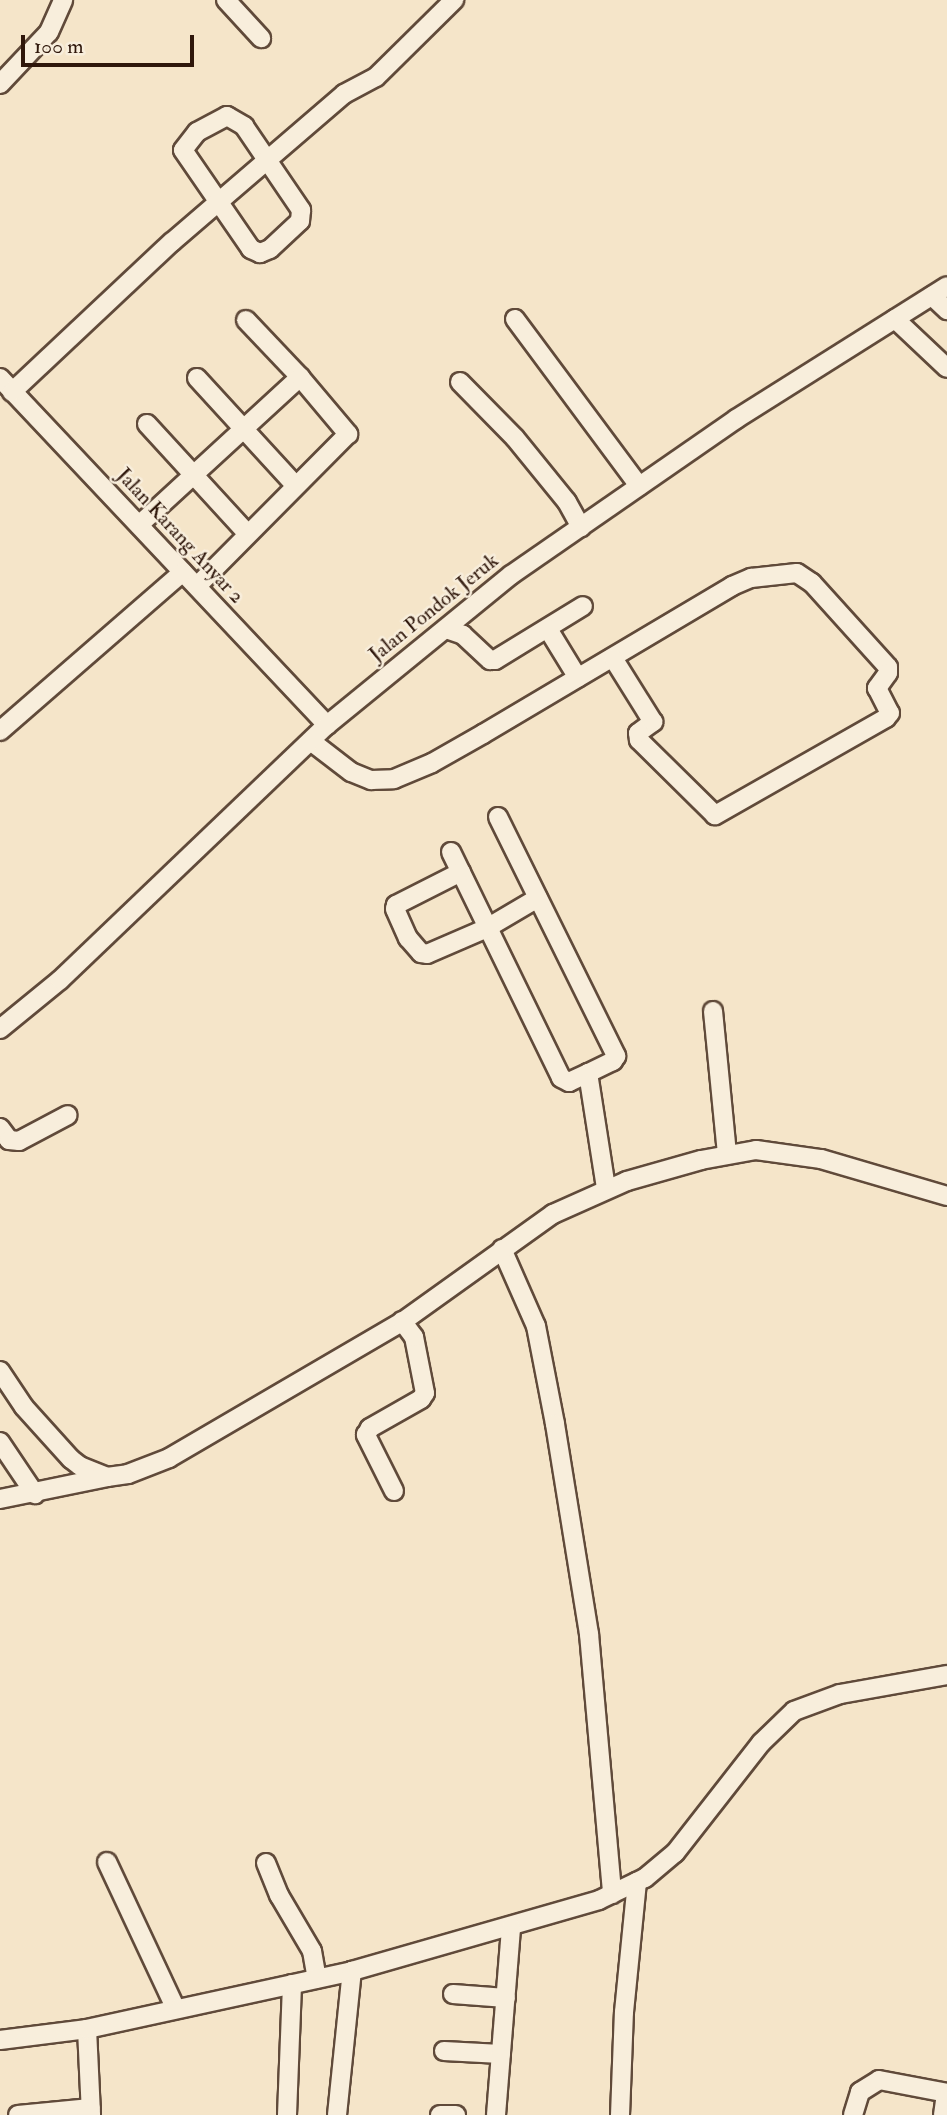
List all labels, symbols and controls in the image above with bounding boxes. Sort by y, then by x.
scale bar [24,21,198,65]
text: 100 m [34,33,84,60]
street label: Jalan Karang Anyar 2 [111,463,249,609]
street label: Jalan Pondok Jeruk [364,548,504,668]

